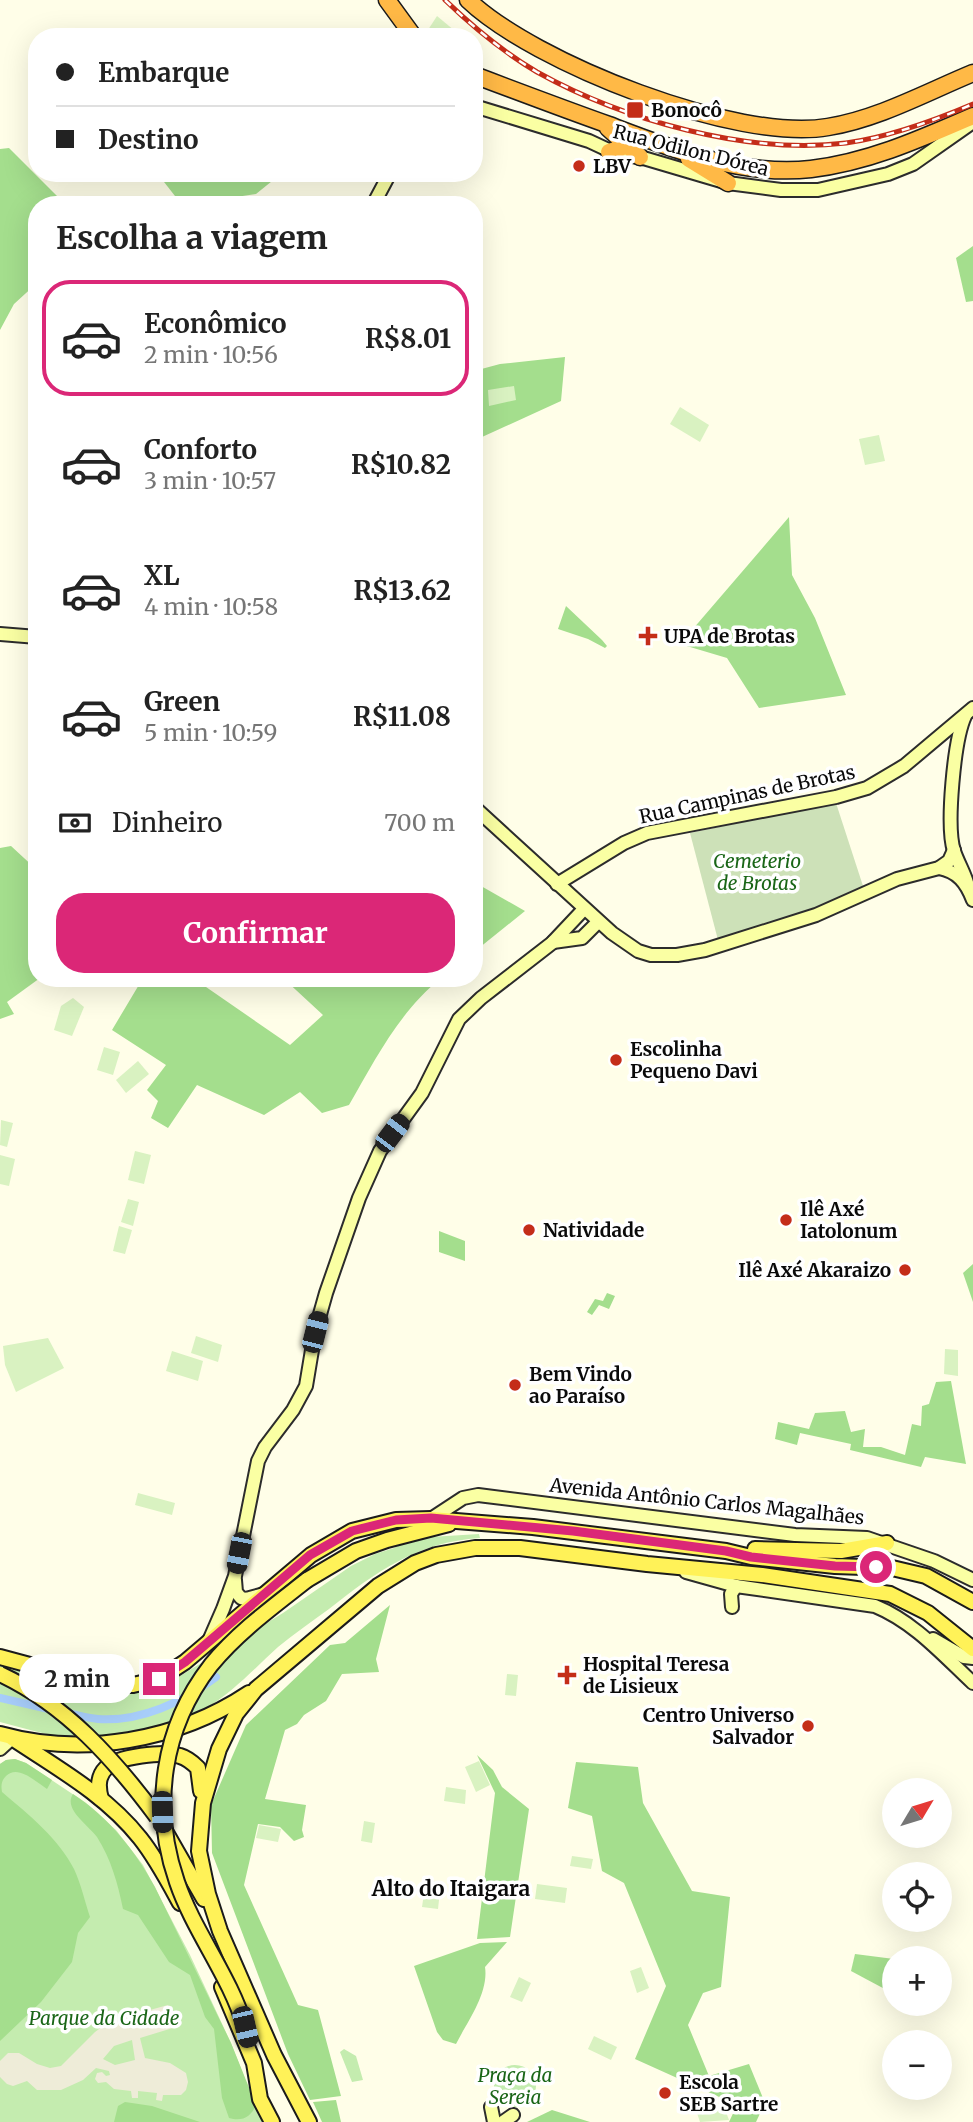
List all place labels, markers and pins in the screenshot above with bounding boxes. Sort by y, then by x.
place label: Bonocô [651,98,722,122]
marker: Bonocô [625,100,645,120]
place label: LBV [593,154,632,178]
marker: LBV [571,158,587,174]
place label: UPA de Brotas [664,624,795,648]
marker: UPA de Brotas [638,626,658,646]
place label: Escolinha Pequeno Davi [630,1037,758,1083]
marker: Escolinha Pequeno Davi [608,1052,624,1068]
place label: Ilê Axé Iatolonum [800,1197,897,1243]
marker: Ilê Axé Iatolonum [778,1212,794,1228]
place label: Natividade [543,1218,644,1242]
marker: Natividade [521,1222,537,1238]
place label: Ilê Axé Akaraizo [738,1258,891,1282]
marker: Ilê Axé Akaraizo [897,1262,913,1278]
place label: Bem Vindo ao Paraíso [529,1362,632,1408]
marker: Bem Vindo ao Paraíso [507,1377,523,1393]
place label: Hospital Teresa de Lisieux [583,1652,730,1698]
marker: Hospital Teresa de Lisieux [557,1665,577,1685]
place label: Centro Universo Salvador [643,1703,794,1749]
marker: Centro Universo Salvador [800,1718,816,1734]
place label: Escola SEB Sartre [679,2070,778,2116]
marker: Escola SEB Sartre [657,2085,673,2101]

